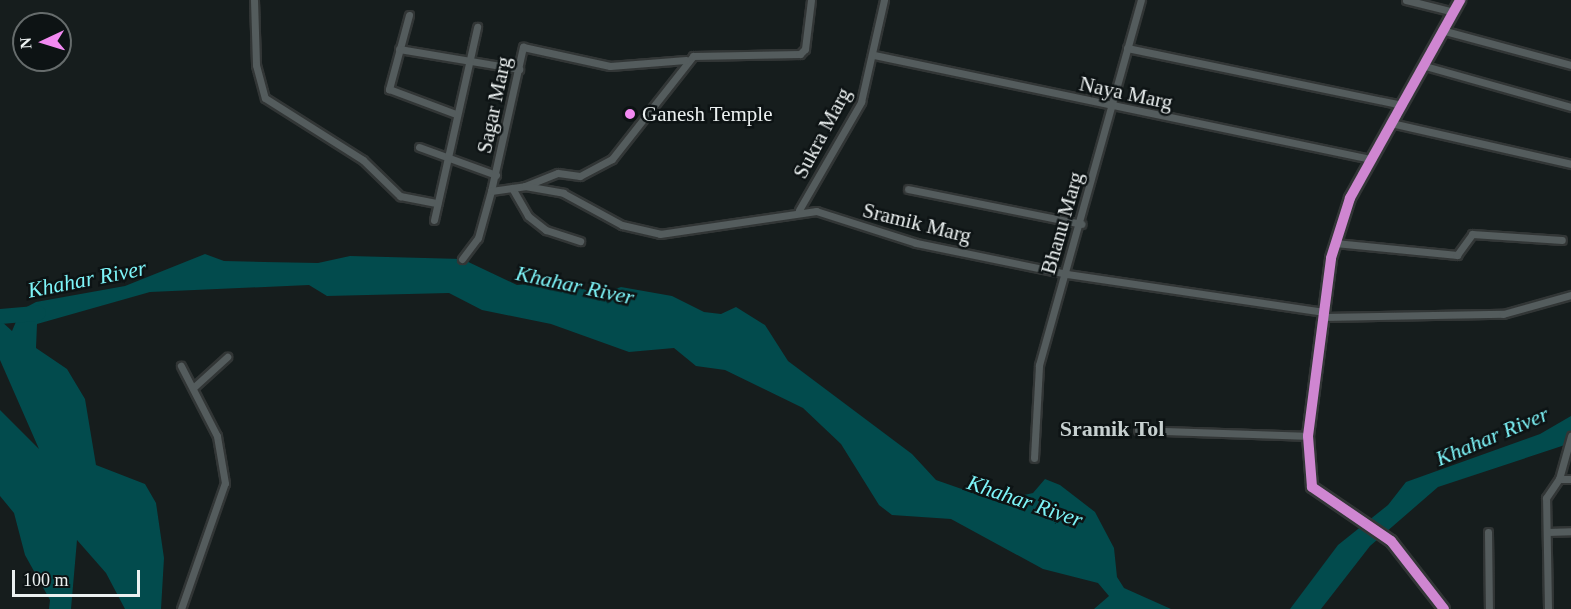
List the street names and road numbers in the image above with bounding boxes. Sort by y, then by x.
street label: Sagar Marg [471,54,517,156]
street label: Naya Marg [1077,71,1175,115]
street label: Sukra Marg [788,83,856,183]
street label: Bhanu Marg [1035,169,1089,277]
street label: Sramik Marg [860,197,974,249]

